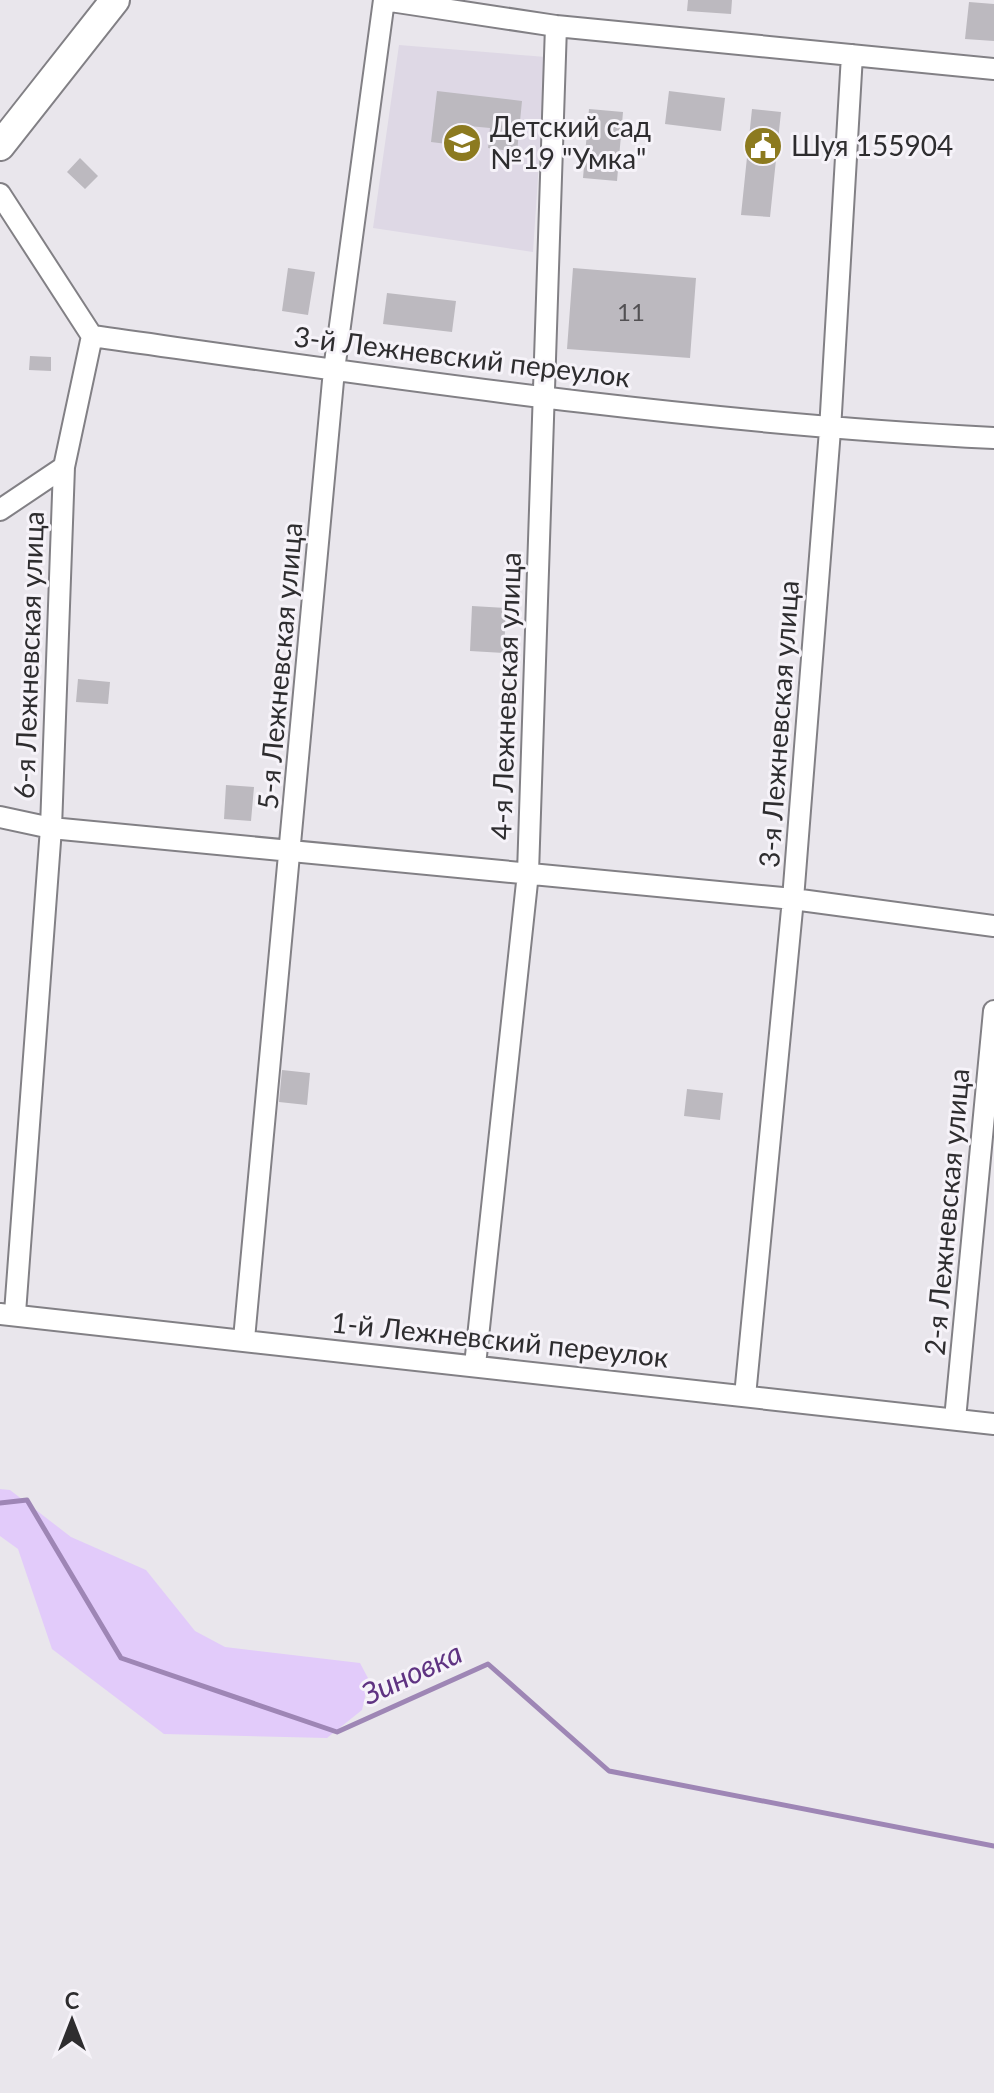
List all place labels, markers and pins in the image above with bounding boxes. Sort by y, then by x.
place label: Детский сад №19 "Умка" [490,109,651,175]
school or university icon: Детский сад №19 "Умка" [441,122,483,164]
public building icon: Шуя 155904 [742,125,784,167]
place label: Шуя 155904 [791,128,953,162]

